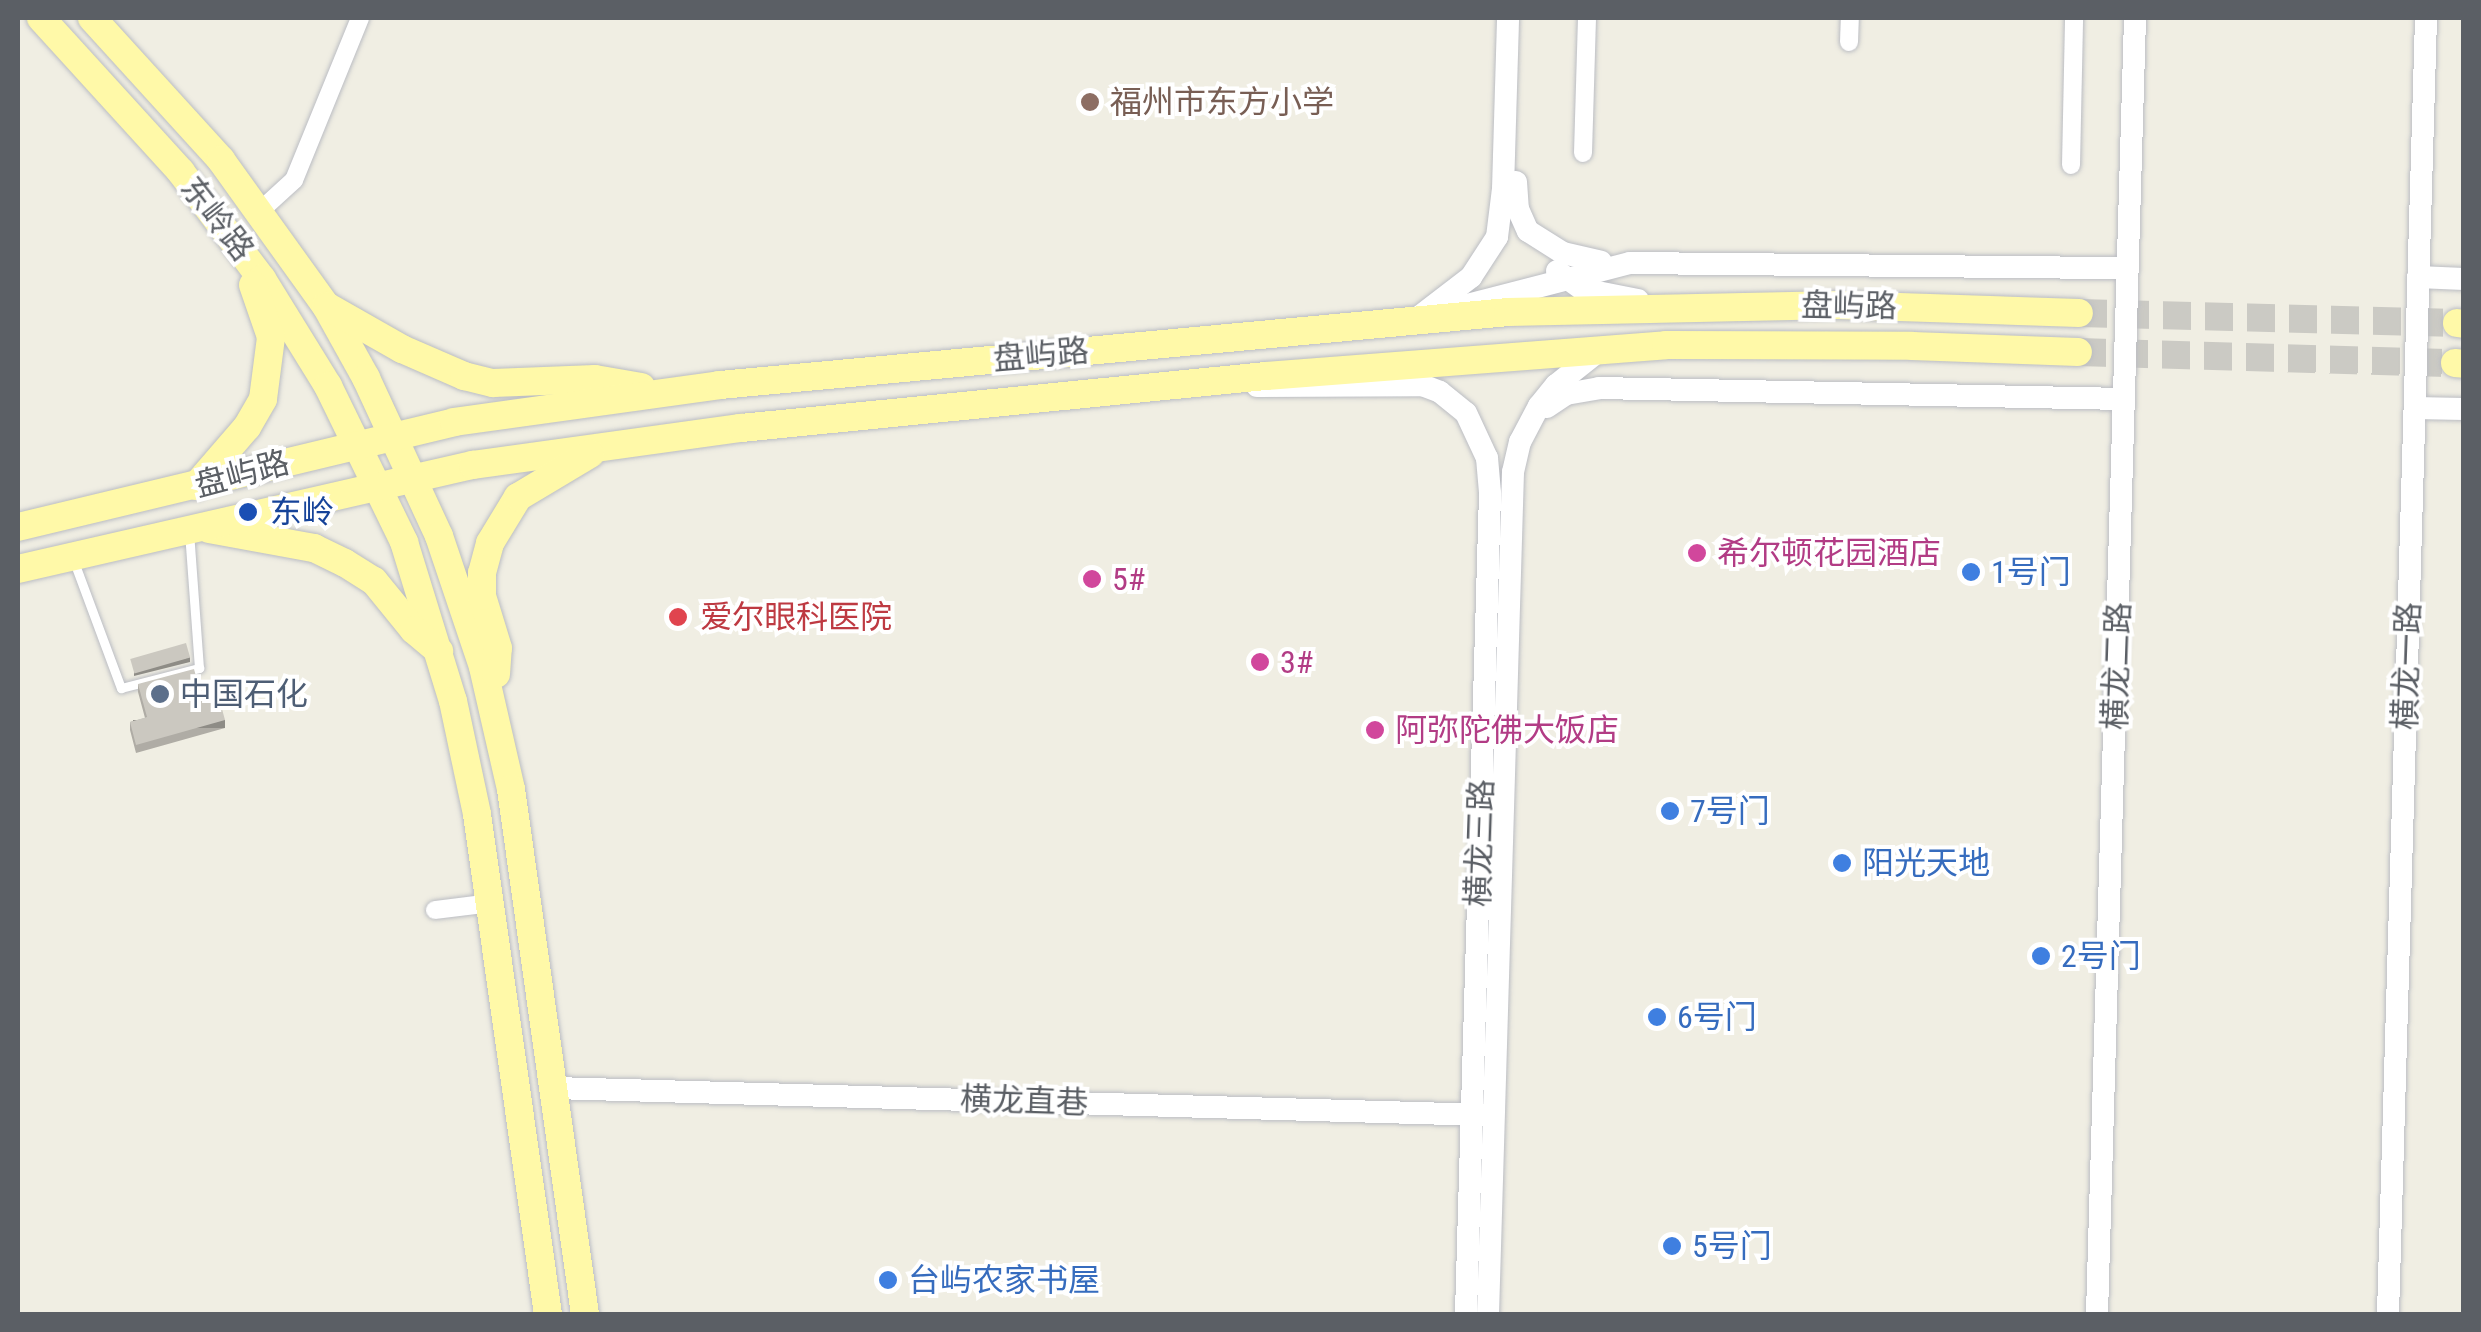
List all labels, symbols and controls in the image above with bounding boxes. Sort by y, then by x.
place label: 福州市东方小学 [1110,83,1334,121]
marker: 福州市东方小学 [1079,91,1101,113]
street label: 东岭路 [172,169,262,269]
street label: 盘屿路 [1801,286,1897,326]
street label: 盘屿路 [992,332,1090,378]
street label: 盘屿路 [191,443,293,505]
place label: 东岭 [270,493,334,531]
marker: 东岭 [235,499,261,525]
place label: 希尔顿花园酒店 [1717,534,1941,572]
marker: 希尔顿花园酒店 [1686,542,1708,564]
place label: 1号门 [1991,553,2071,591]
place label: 5# [1112,560,1145,598]
marker: 1号门 [1960,561,1982,583]
marker: 5# [1081,568,1103,590]
place label: 爱尔眼科医院 [700,598,892,636]
street label: 横龙二路 [2096,601,2138,731]
street label: 横龙一路 [2386,601,2428,731]
marker: 爱尔眼科医院 [665,604,691,630]
place label: 3# [1280,643,1313,681]
marker: 3# [1249,651,1271,673]
place label: 中国石化 [180,675,308,713]
marker: 中国石化 [149,683,171,705]
place label: 阿弥陀佛大饭店 [1395,711,1619,749]
marker: 阿弥陀佛大饭店 [1364,719,1386,741]
street label: 横龙三路 [1459,778,1501,908]
place label: 7号门 [1690,792,1770,830]
marker: 7号门 [1659,800,1681,822]
place label: 阳光天地 [1862,844,1990,882]
marker: 阳光天地 [1831,852,1853,874]
place label: 2号门 [2061,937,2141,975]
marker: 2号门 [2030,945,2052,967]
place label: 6号门 [1677,998,1757,1036]
marker: 6号门 [1646,1006,1668,1028]
street label: 横龙直巷 [959,1080,1089,1122]
place label: 5号门 [1692,1227,1772,1265]
marker: 5号门 [1661,1235,1683,1257]
place label: 台屿农家书屋 [908,1261,1100,1299]
marker: 台屿农家书屋 [877,1269,899,1291]

